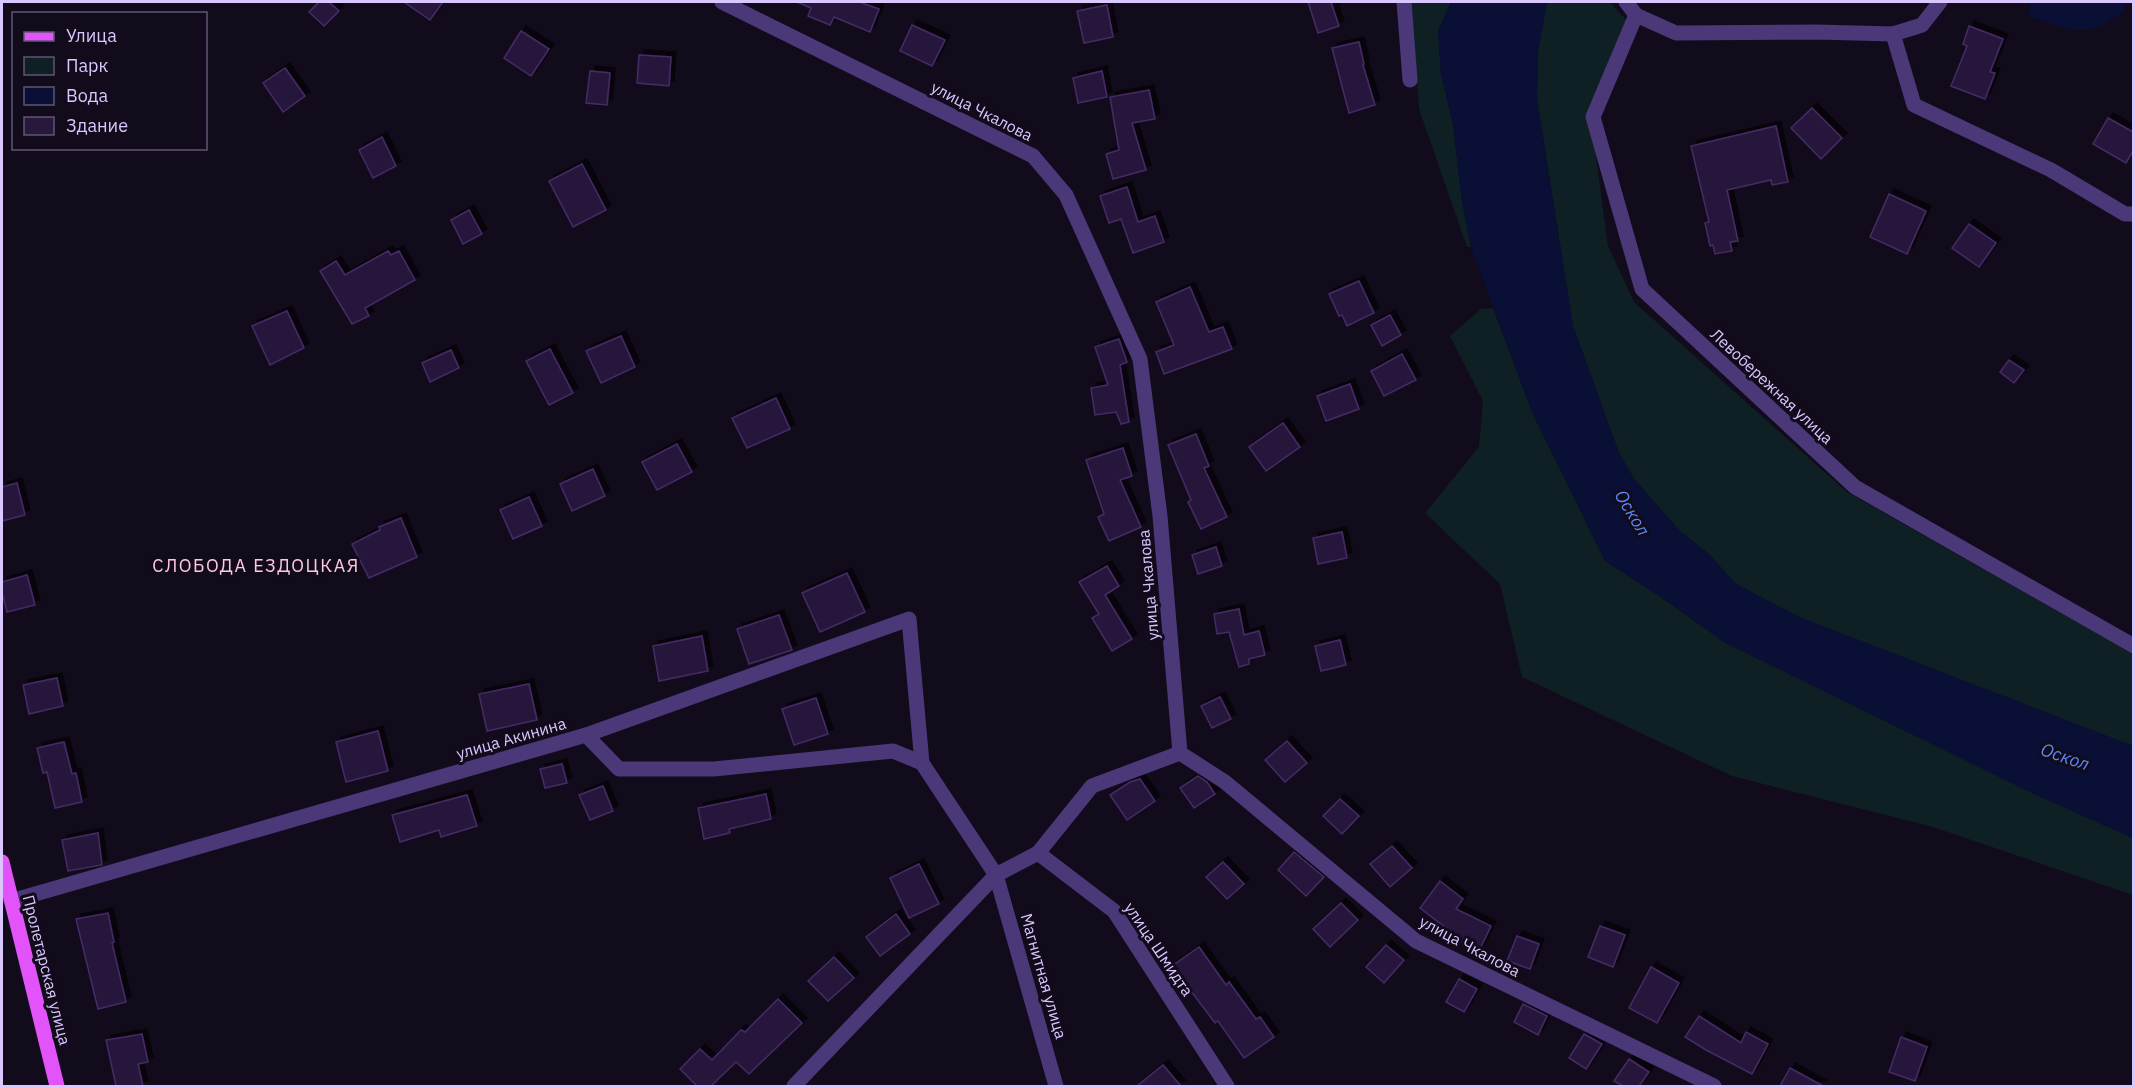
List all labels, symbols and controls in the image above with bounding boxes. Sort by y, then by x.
legend [12,12,207,150]
text: Улица [66,24,117,47]
text: Парк [66,54,109,77]
street label: улица Чкалова [928,77,1036,145]
text: Вода [66,84,109,107]
text: Здание [66,114,128,137]
street label: Левобережная улица [1707,324,1838,448]
water label: Оскол [1610,486,1655,540]
street label: улица Чкалова [1133,528,1163,641]
district label: СЛОБОДА ЕЗДОЦКАЯ [152,554,360,577]
street label: улица Акинина [454,713,569,763]
water label: Оскол [2038,738,2093,776]
street label: Пролетарская улица [19,893,75,1048]
street label: улица Шмидта [1120,898,1198,1000]
street label: Магнитная улица [1017,911,1072,1041]
street label: улица Чкалова [1416,911,1524,981]

